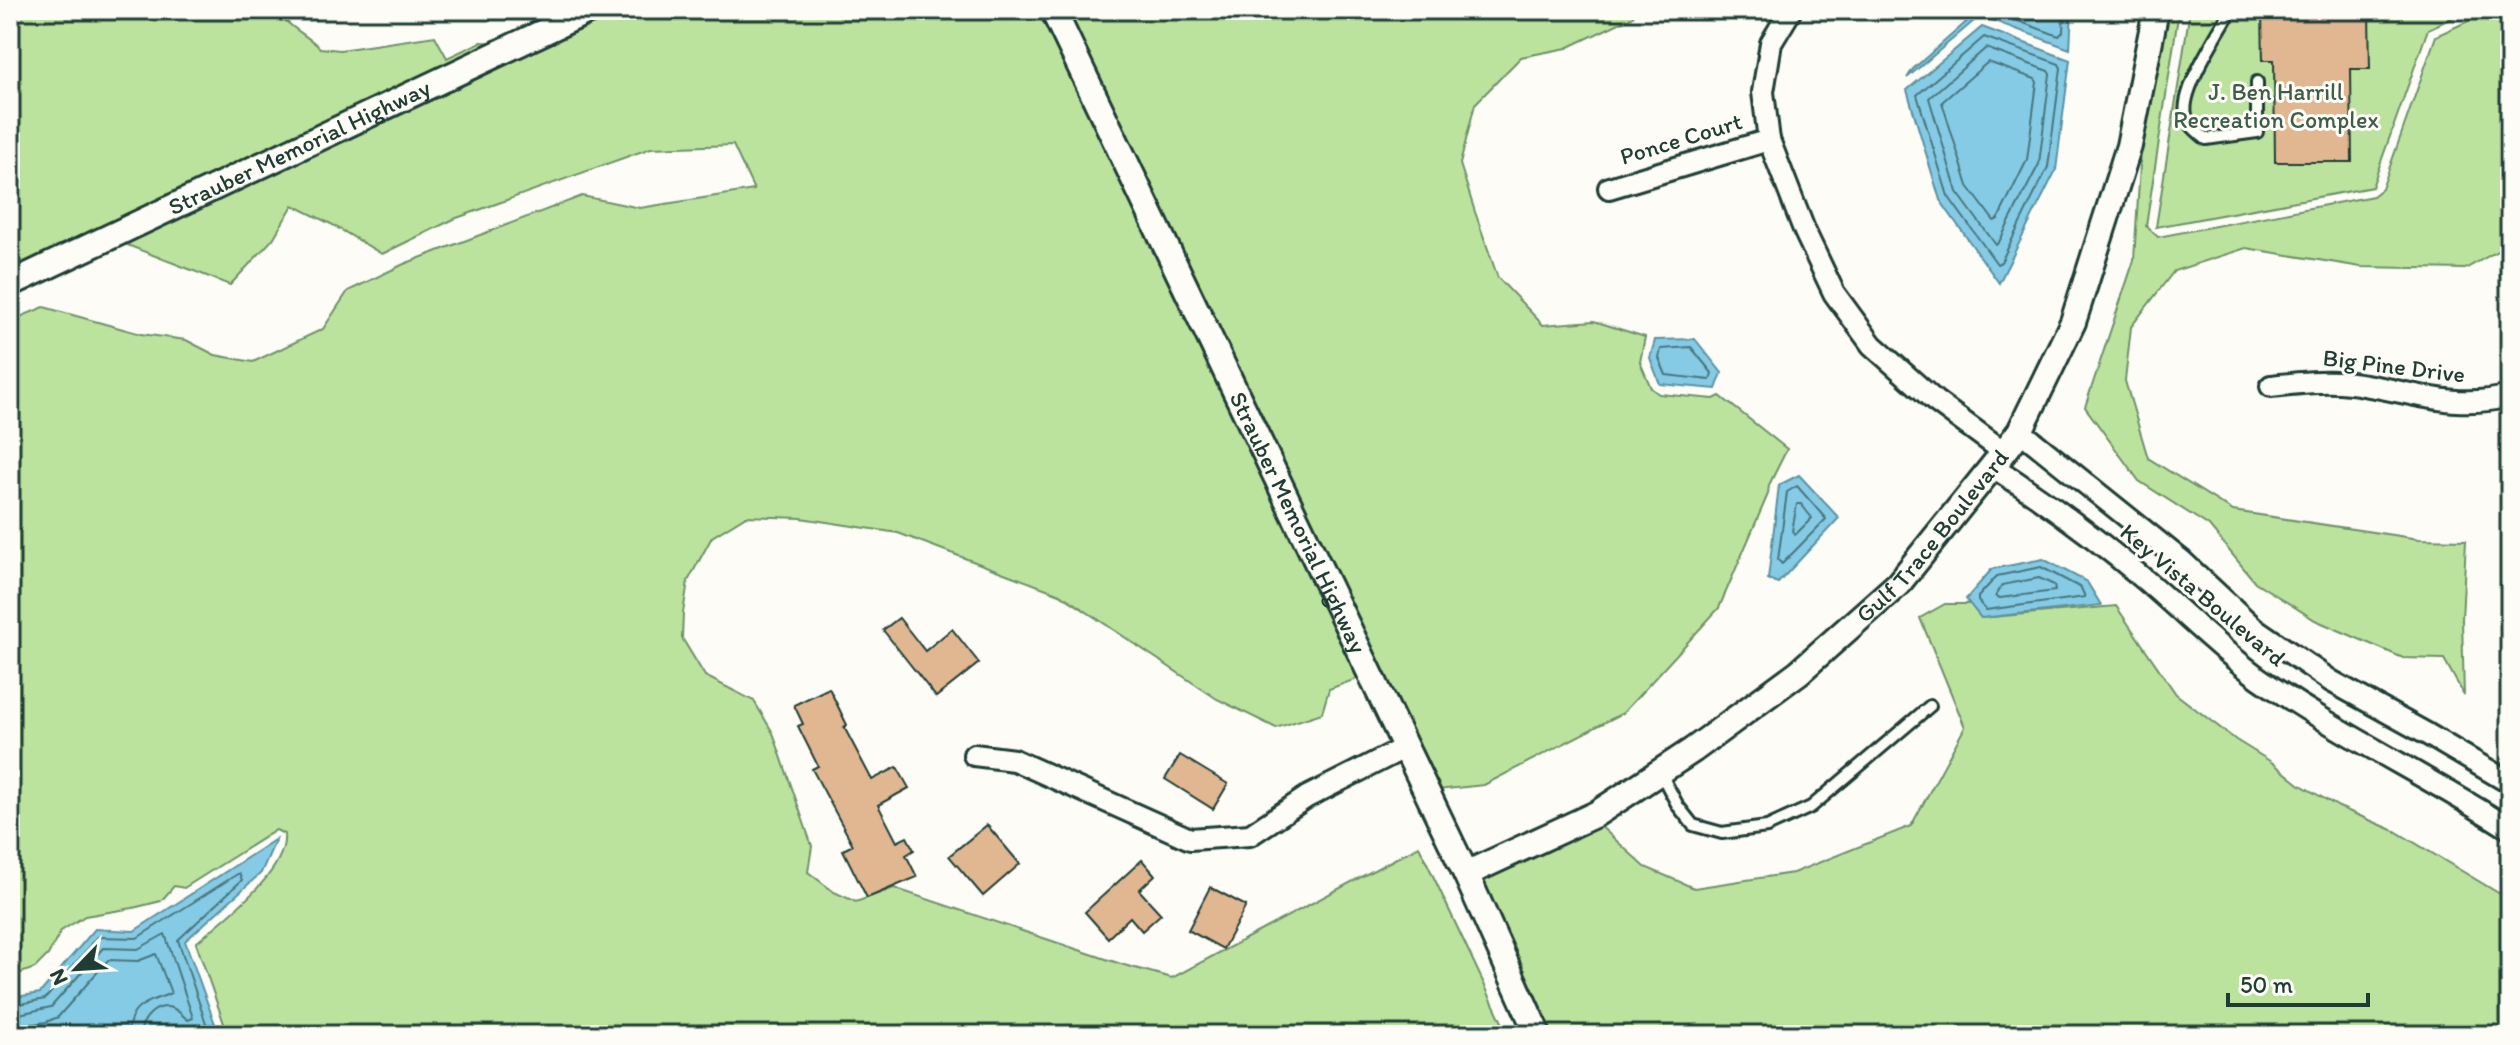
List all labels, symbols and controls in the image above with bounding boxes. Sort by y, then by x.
street label: Strauber Memorial Highway [163,73,435,221]
park label: J. Ben Harrill Recreation Complex [2173,77,2379,134]
street label: Ponce Court [1616,106,1745,171]
street label: Big Pine Drive [2321,342,2467,389]
street label: Strauber Memorial Highway [1224,387,1373,658]
street label: Gulf Trace Boulevard [1850,443,2014,629]
street label: Key Vista Boulevard [2115,517,2292,672]
north arrow [36,929,116,1009]
scale bar [2228,957,2368,1007]
text: N [43,965,74,990]
text: 50 m [2240,970,2293,999]

